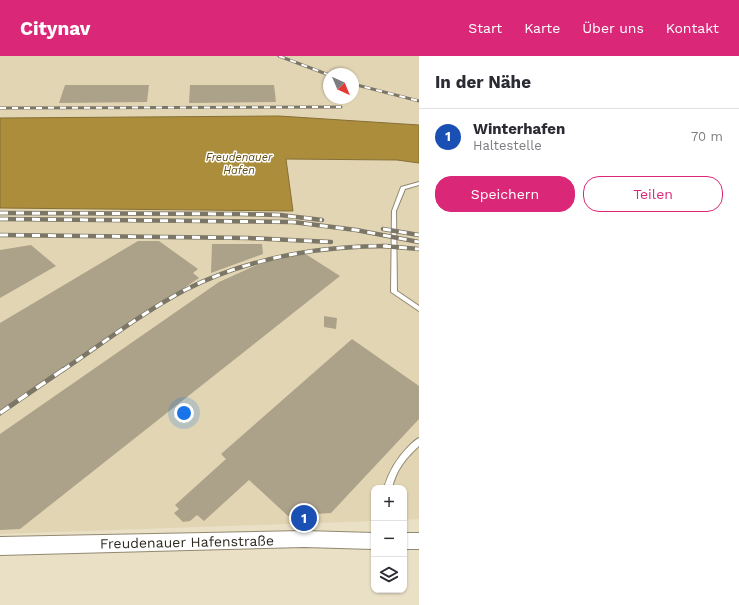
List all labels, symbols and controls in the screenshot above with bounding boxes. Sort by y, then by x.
text: Citynav [20,17,91,40]
text: Start [468,20,502,36]
text: Karte [524,20,560,36]
text: Über uns [582,20,644,36]
text: Kontakt [666,20,719,36]
north arrow [323,68,359,104]
text: In der Nähe [435,72,531,92]
text: Winterhafen [473,120,565,138]
text: 1 [445,129,451,144]
text: 70 m [691,129,723,144]
text: Haltestelle [473,138,542,153]
water label: Freudenauer Hafen [206,151,273,177]
button: Speichern [435,176,575,212]
button: Teilen [583,176,723,212]
your location [174,403,194,423]
map controls [371,485,407,593]
button: + [371,485,407,521]
pin: 1 [291,503,317,533]
button: − [371,521,407,557]
street label: Freudenauer Hafenstraße [100,532,274,552]
button: layers [371,557,407,593]

